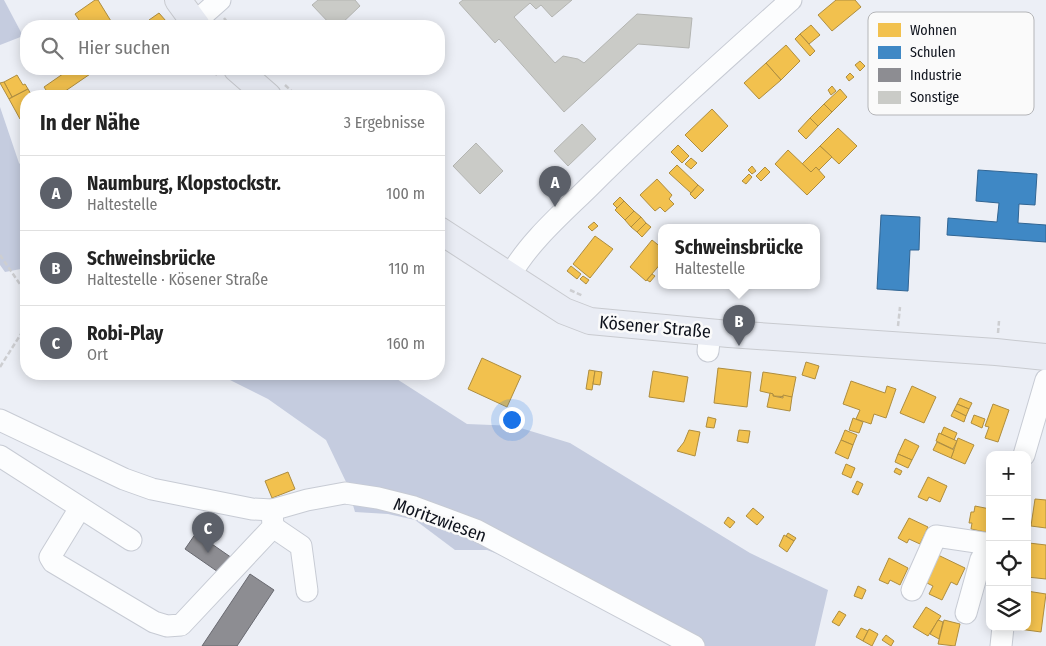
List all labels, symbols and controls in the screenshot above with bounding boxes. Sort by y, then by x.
legend [868,12,1034,115]
search box [20,20,445,75]
text: Wohnen [910,22,957,39]
icon: search [38,34,66,62]
text: Hier suchen [78,36,170,59]
text: Schulen [910,44,956,61]
text: Industrie [910,67,962,84]
text: Sonstige [910,89,959,106]
text: In der Nähe [40,110,140,136]
text: 3 Ergebnisse [344,113,425,132]
pin: A [539,166,571,207]
text: Naumburg, Klopstockstr. [87,172,281,195]
text: A [52,184,60,203]
text: 100 m [386,184,425,203]
text: Haltestelle [87,195,158,214]
popup [658,224,820,289]
text: Schweinsbrücke [675,236,803,259]
text: Schweinsbrücke [87,247,215,270]
text: B [52,259,60,278]
text: 110 m [388,259,425,278]
text: Haltestelle [675,259,745,278]
text: Haltestelle · Kösener Straße [87,270,268,289]
pin: B [723,305,755,346]
street label: Kösener Straße [598,311,712,343]
text: Robi-Play [87,322,163,345]
text: C [52,334,60,353]
text: 160 m [386,334,425,353]
text: Ort [87,345,108,364]
your location [499,407,525,433]
map controls [986,451,1031,631]
button: + [986,451,1031,496]
street label: Moritzwiesen [390,493,490,547]
button: − [986,496,1031,541]
pin: C [192,512,224,553]
button: locate [986,541,1031,586]
button: layers [986,586,1031,631]

